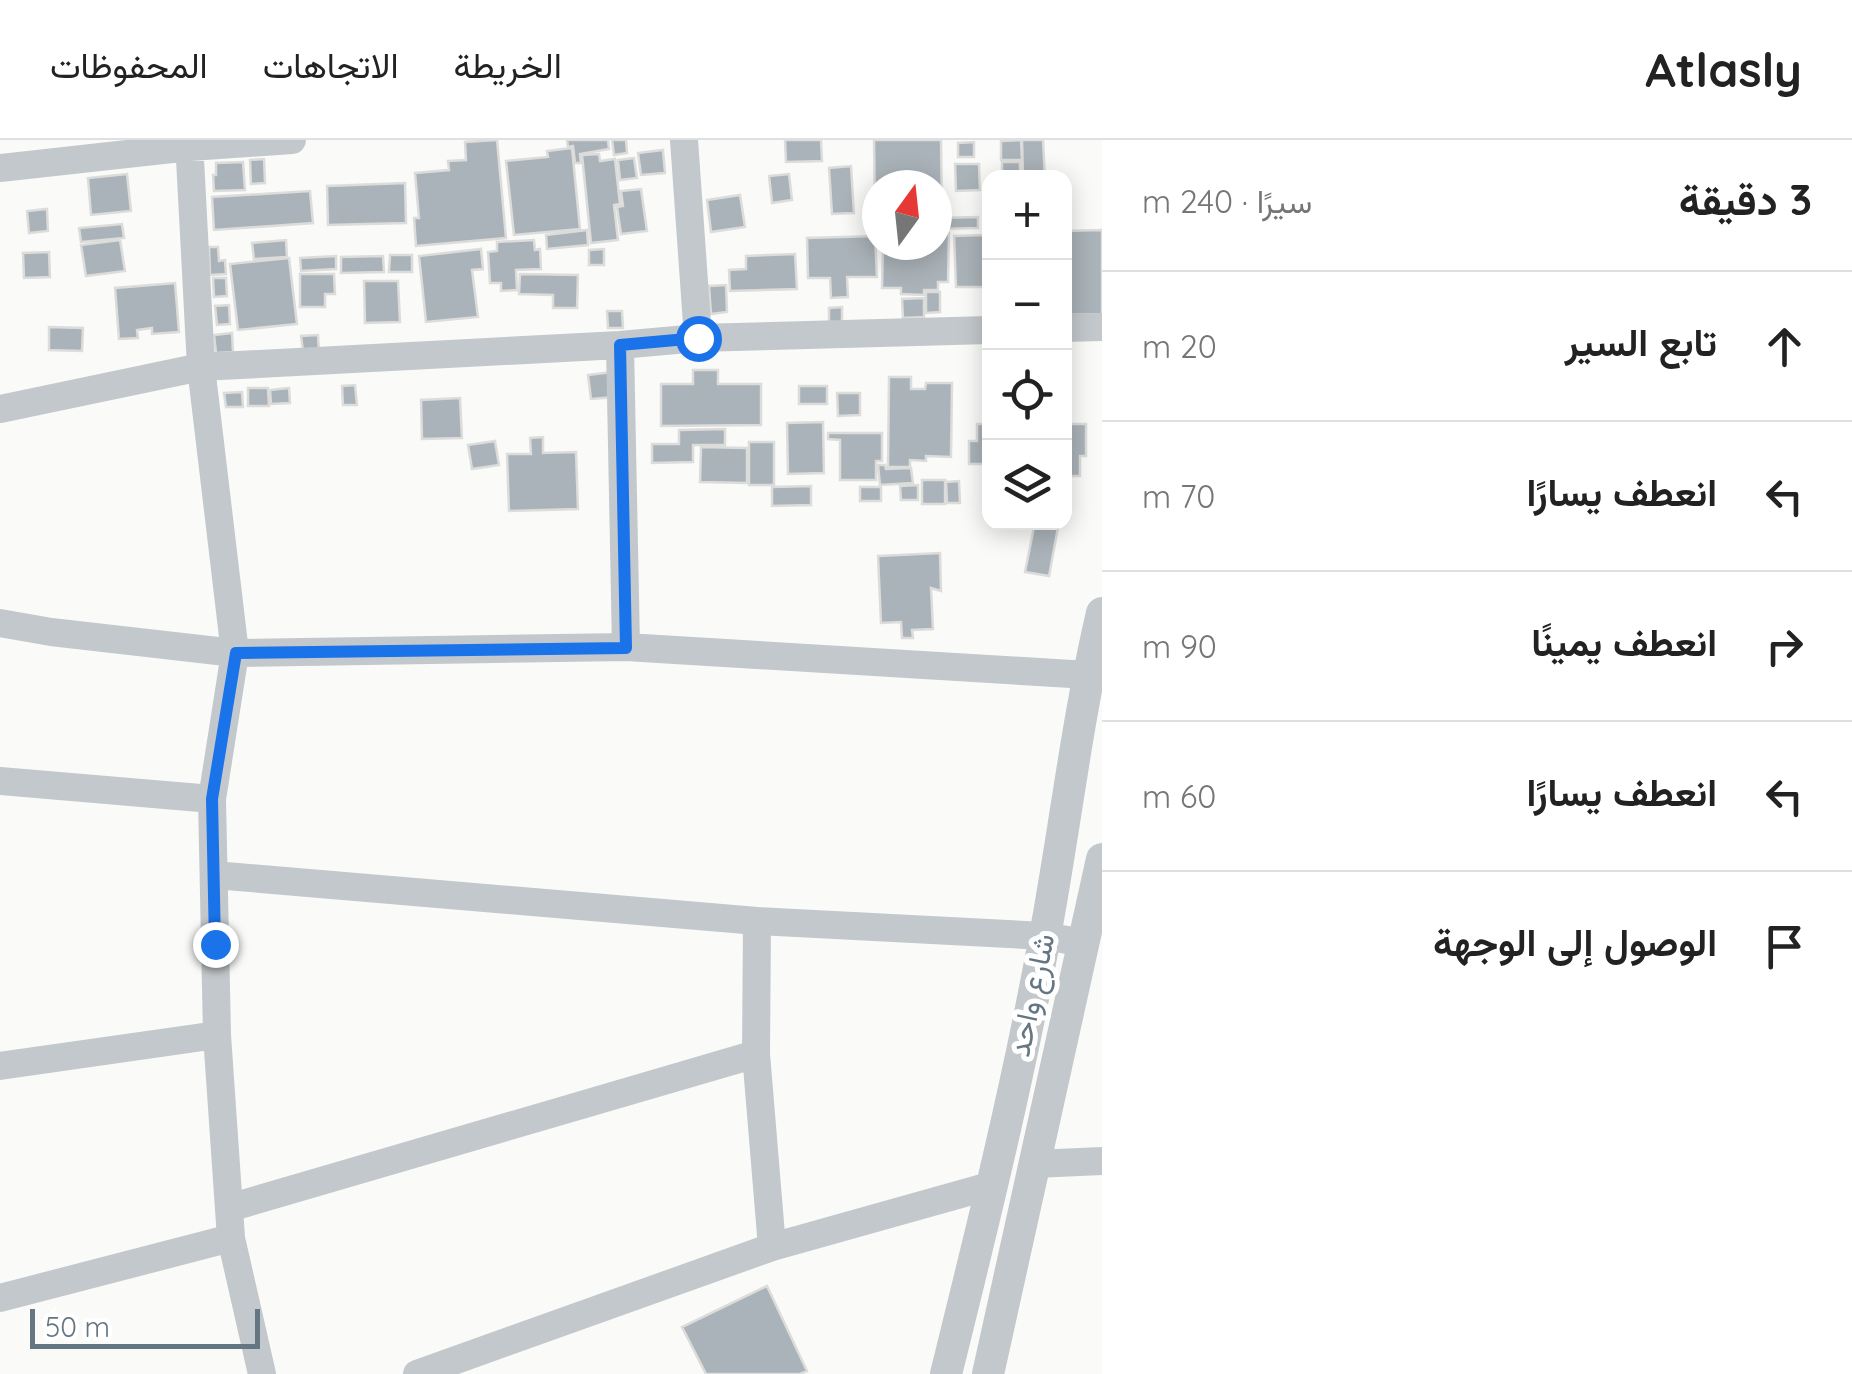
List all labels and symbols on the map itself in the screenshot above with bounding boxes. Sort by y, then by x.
north arrow [862,170,952,260]
route start [676,316,722,362]
route end [193,922,239,968]
street label: شارع واحد [999,930,1065,1060]
scale bar [30,1304,260,1348]

